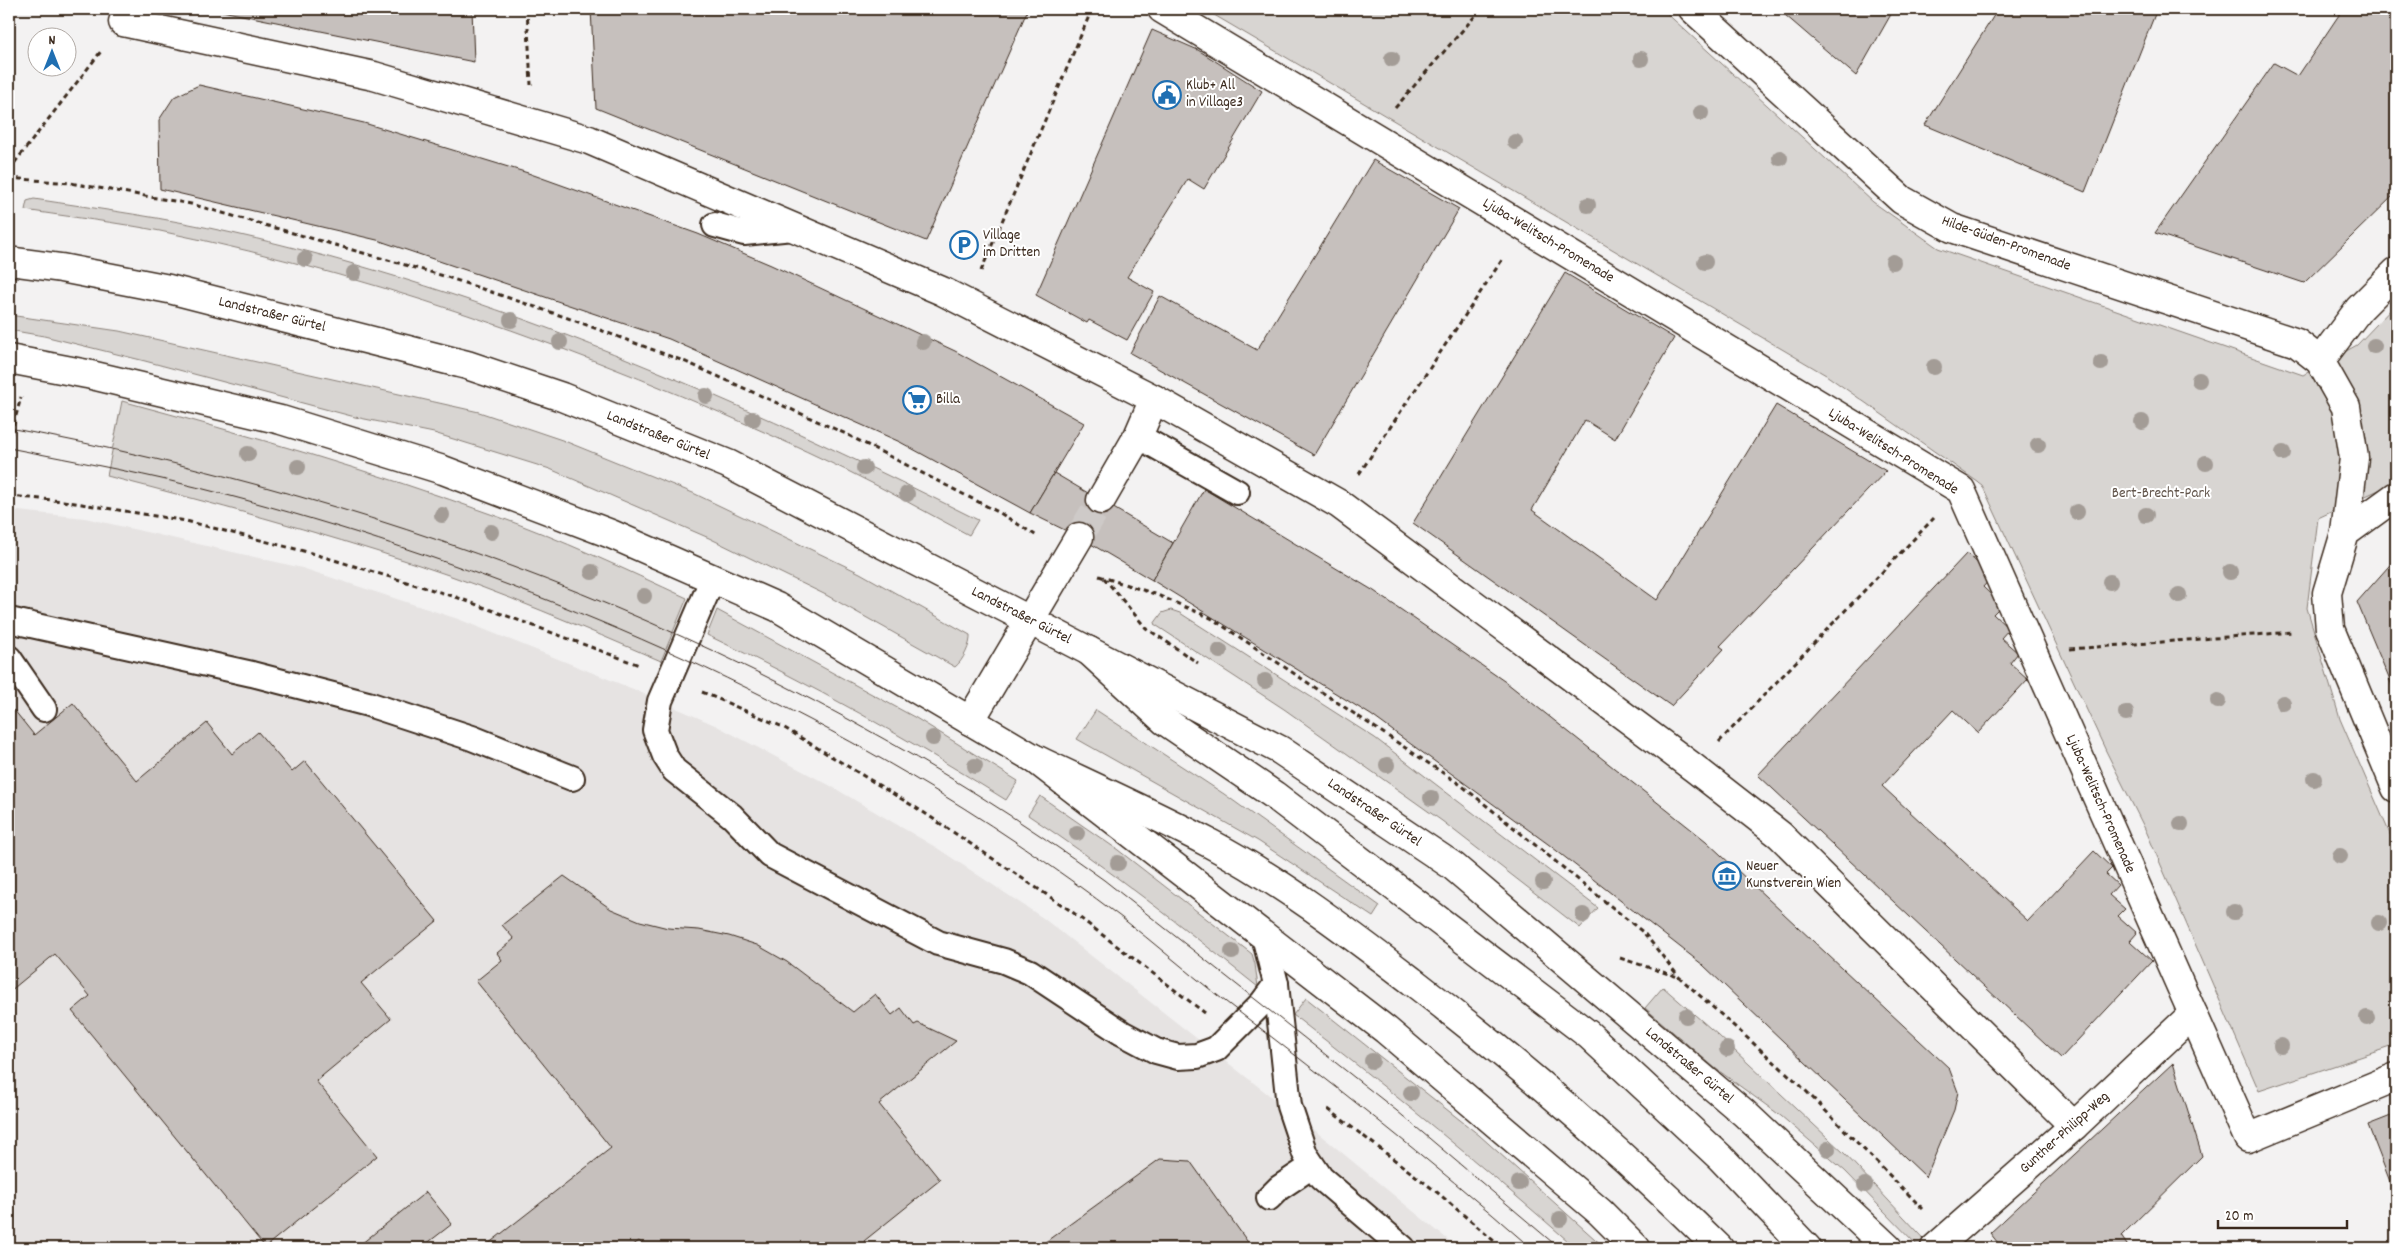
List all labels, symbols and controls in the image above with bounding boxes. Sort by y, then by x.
north arrow [28,28,78,78]
text: N [49,31,56,51]
place label: Klub+ All in Village3 [1186,75,1243,114]
public building icon: Klub+ All in Village3 [1152,80,1182,110]
street label: Ljuba-Welitsch-Promenade [1478,193,1618,289]
street label: Hilde-Güden-Promenade [1938,210,2074,278]
place label: Village im Dritten [983,225,1040,264]
parking icon: Village im Dritten [949,230,979,260]
street label: Landstraßer Gürtel [216,291,328,339]
supermarket icon: Billa [902,385,932,415]
place label: Billa [936,389,961,411]
street label: Ljuba-Welitsch-Promenade [1824,403,1963,501]
street label: Landstraßer Gürtel [603,405,713,467]
park label: Bert-Brecht-Park [2112,483,2210,505]
street label: Landstraßer Gürtel [967,581,1075,651]
street label: Ljuba-Welitsch-Promenade [2059,731,2141,877]
street label: Landstraßer Gürtel [1322,773,1426,853]
place label: Neuer Kunstverein Wien [1746,856,1841,895]
museum icon: Neuer Kunstverein Wien [1712,861,1742,891]
street label: Landstraßer Gürtel [1640,1022,1738,1110]
street label: Gunther-Philipp-Weg [2015,1087,2115,1179]
scale bar [2218,1197,2346,1229]
text: 20 m [2225,1206,2253,1228]

